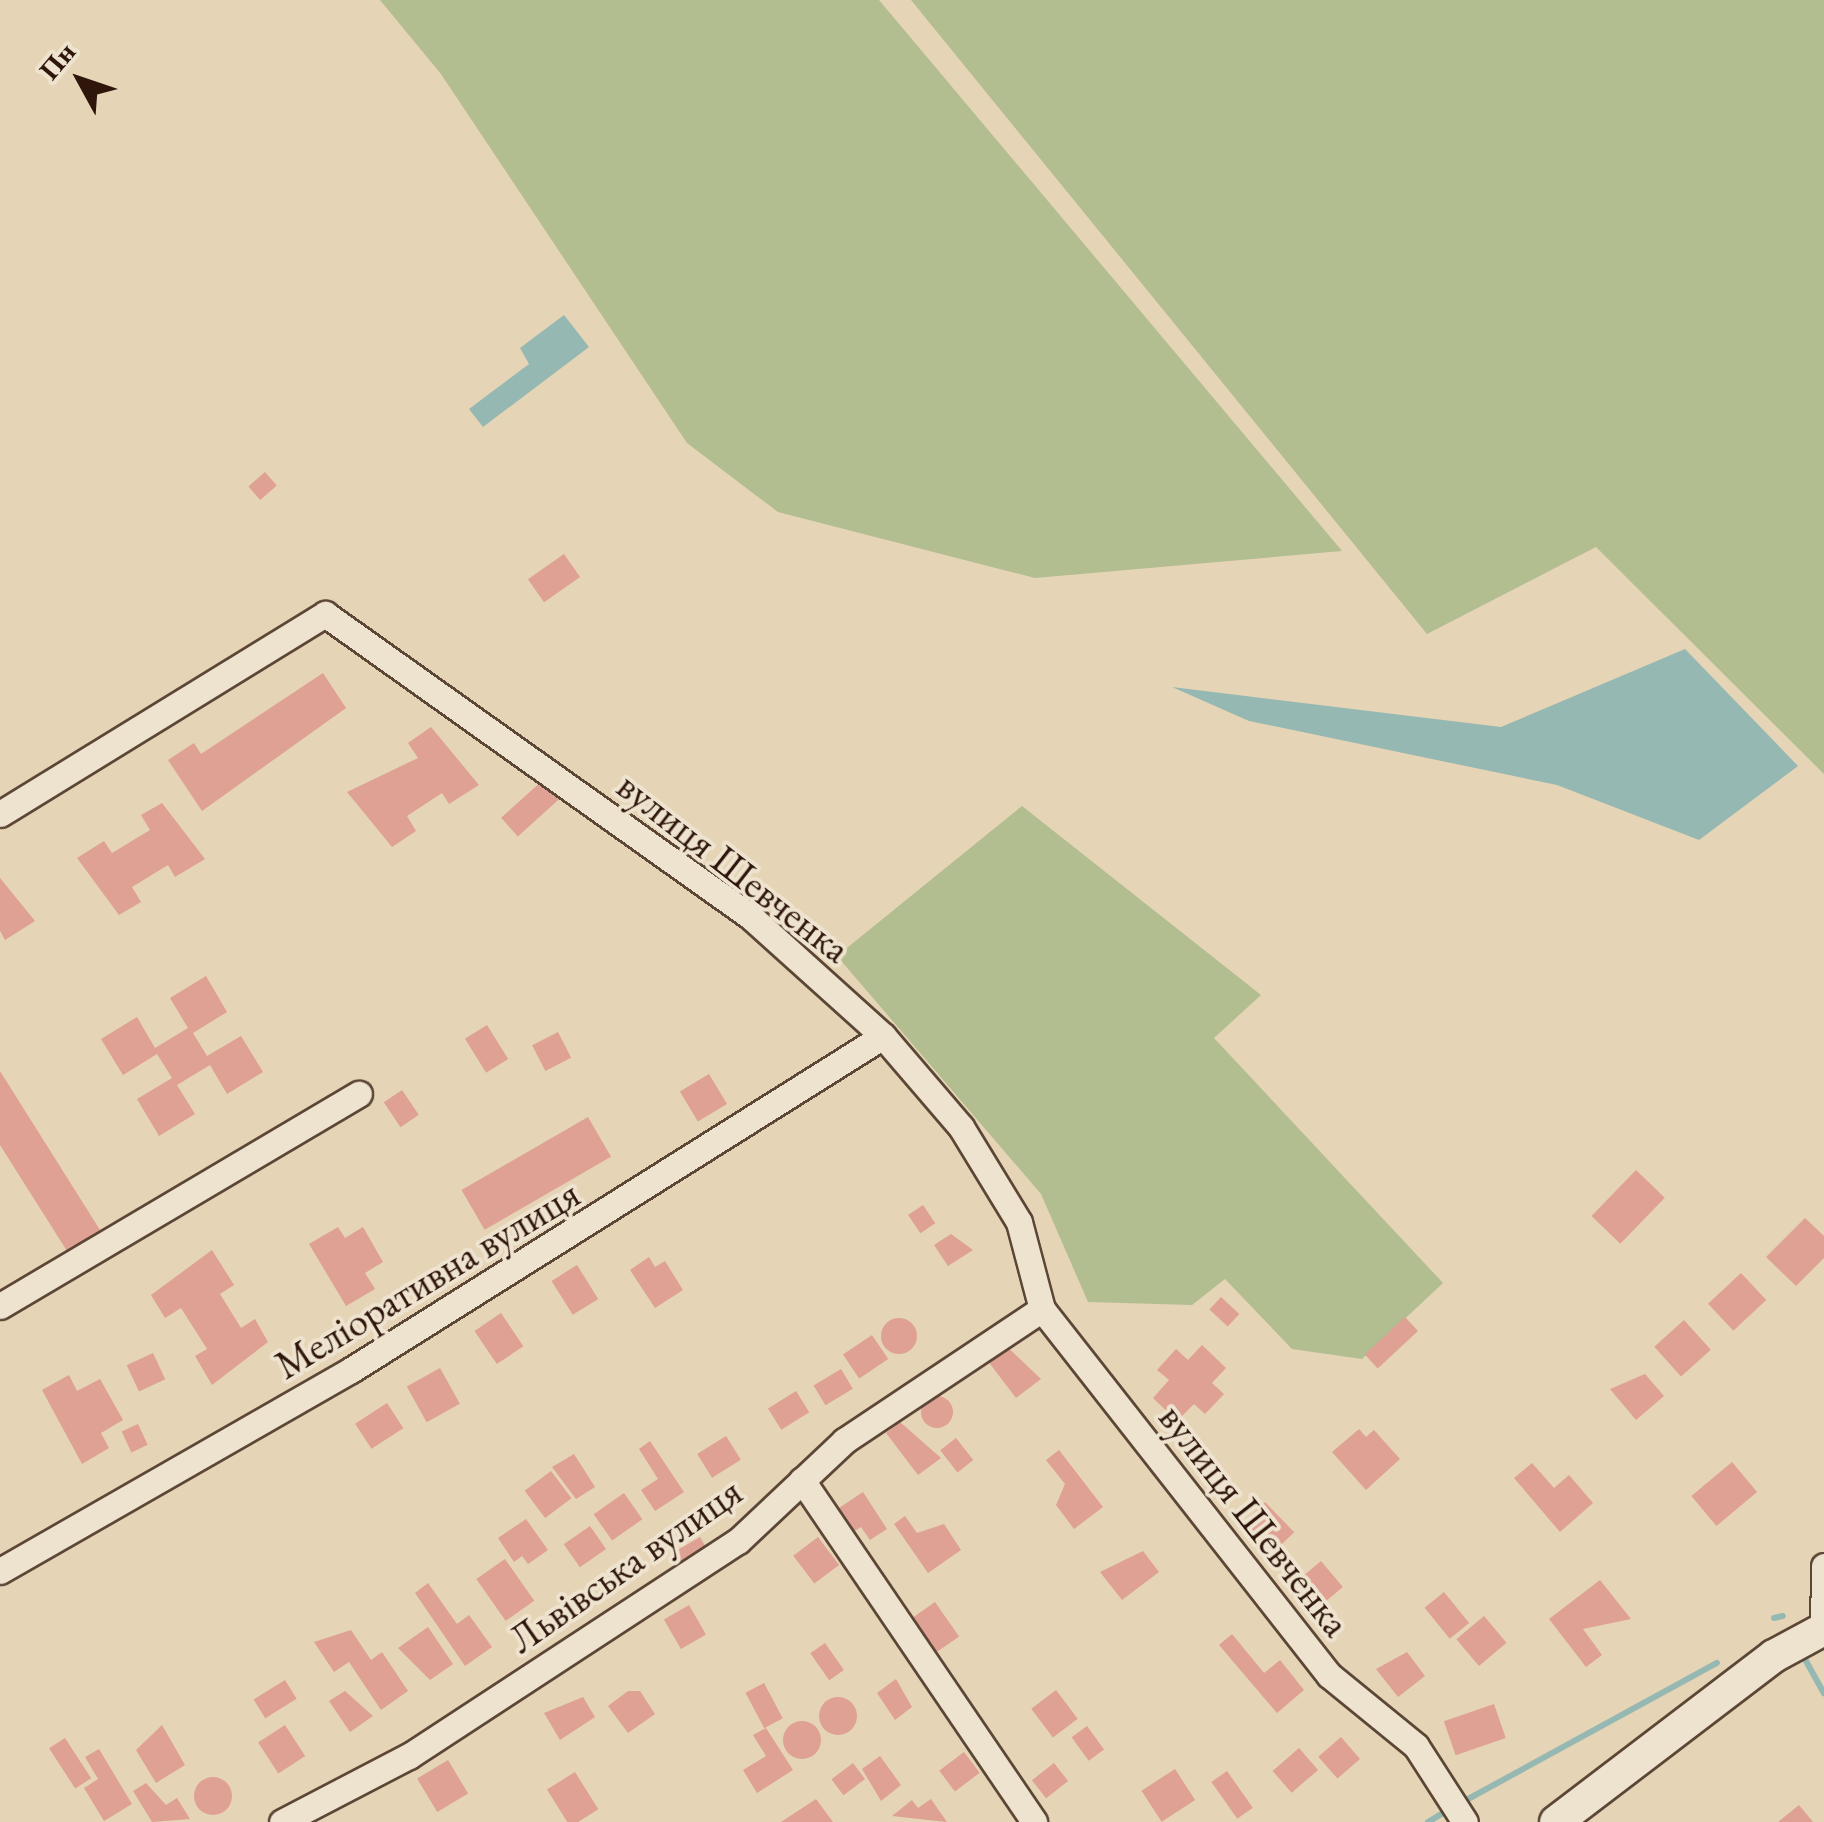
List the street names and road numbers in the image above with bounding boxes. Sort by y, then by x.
street label: вулиця Шевченка [608,761,860,973]
street label: Меліоративна вулиця [266,1169,588,1389]
street label: вулиця Шевченка [1149,1394,1361,1646]
street label: Львівська вулиця [499,1467,751,1663]

